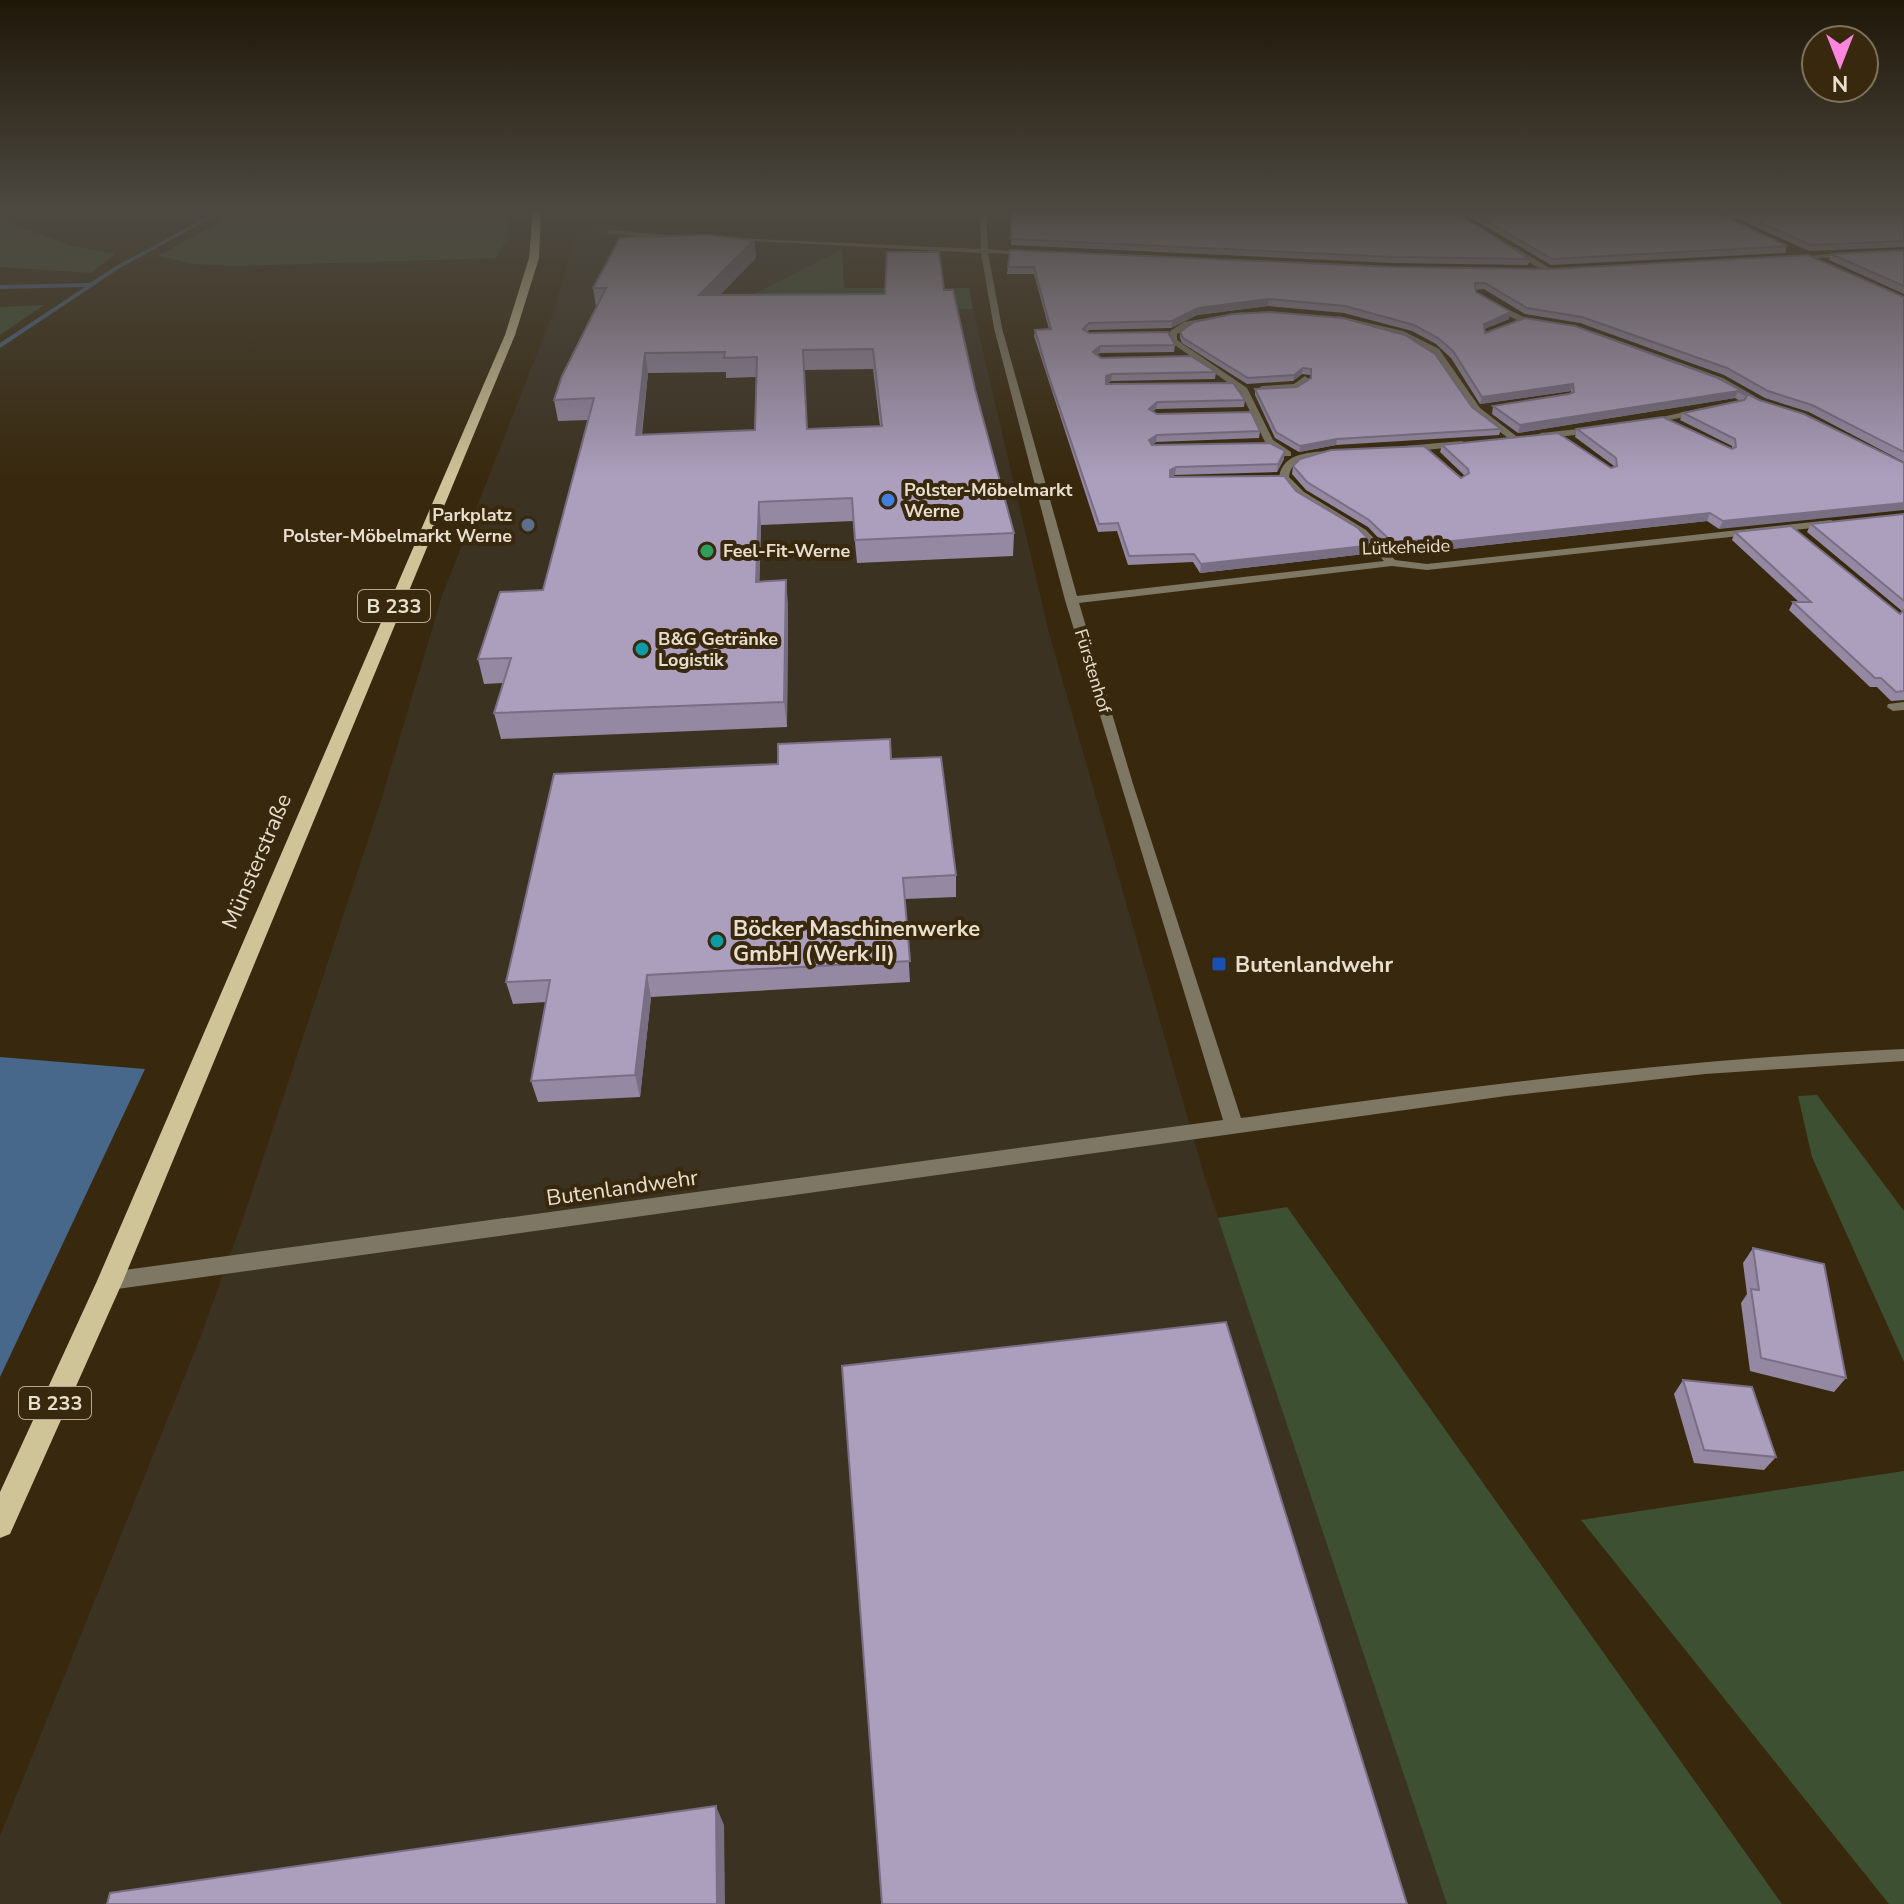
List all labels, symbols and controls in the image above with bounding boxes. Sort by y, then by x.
north arrow [1800,24,1880,104]
text: N [1832,68,1848,98]
place label: Polster-Möbelmarkt Werne [904,478,1072,523]
marker: Polster-Möbelmarkt Werne [879,491,897,509]
place label: Parkplatz Polster-Möbelmarkt Werne [283,503,512,548]
marker: Parkplatz Polster-Möbelmarkt Werne [519,516,537,534]
street label: Lütkeheide [1361,533,1451,561]
place label: Feel-Fit-Werne [723,539,850,563]
marker: Feel-Fit-Werne [698,542,716,560]
road number: B 233 [358,590,430,622]
street label: Fürstenhof [1069,626,1117,717]
place label: B&G Getränke Logistik [658,627,778,672]
marker: B&G Getränke Logistik [633,640,651,658]
street label: Münsterstraße [215,789,299,934]
place label: Böcker Maschinenwerke GmbH (Werk II) [733,914,980,969]
marker: Böcker Maschinenwerke GmbH (Werk II) [708,932,726,950]
place label: Butenlandwehr [1235,950,1393,980]
marker: Butenlandwehr [1210,955,1228,973]
street label: Butenlandwehr [544,1162,700,1213]
road number: B 233 [19,1387,91,1419]

